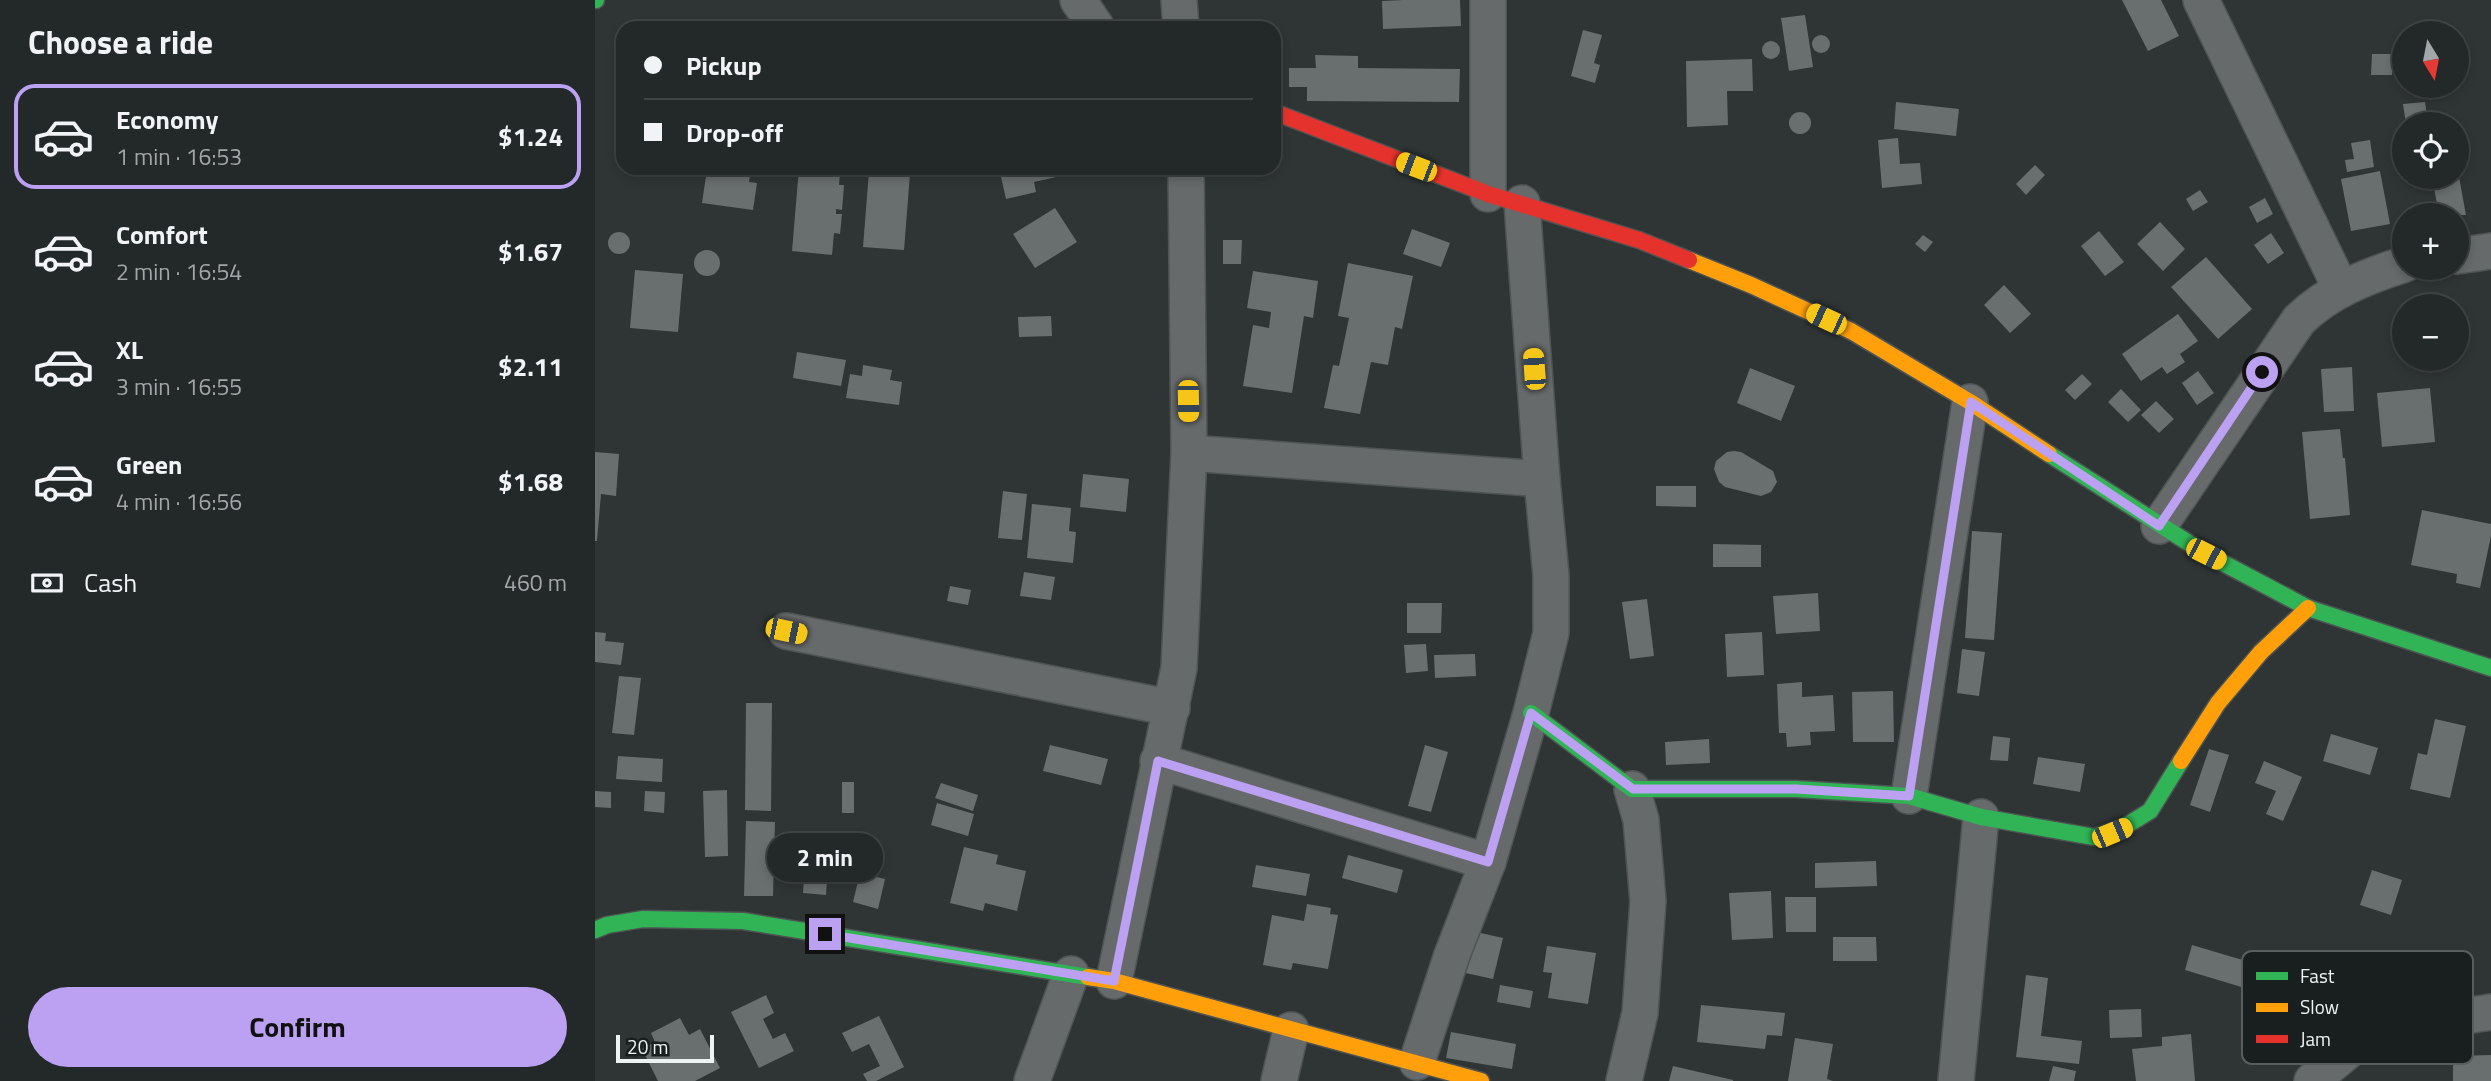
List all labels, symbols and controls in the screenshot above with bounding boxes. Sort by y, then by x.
text: Choose a ride [28,18,213,66]
north arrow [2392,21,2469,98]
map controls [2392,21,2469,371]
text: Pickup [686,46,762,85]
text: Economy [116,100,218,139]
icon: car [32,105,95,168]
button: locate [2392,112,2469,189]
text: Drop-off [686,113,783,152]
text: $1.24 [498,117,563,156]
text: 1 min · 16:53 [116,139,242,174]
car [1393,150,1440,184]
button: + [2392,203,2469,280]
text: Comfort [116,215,208,254]
icon: car [32,220,95,283]
text: $1.67 [498,232,563,271]
text: 2 min · 16:54 [116,254,242,289]
button: − [2392,294,2469,371]
car [1803,301,1850,337]
text: XL [116,330,143,369]
icon: car [32,335,95,398]
text: $2.11 [498,347,563,386]
car [1523,347,1546,391]
route start [2246,356,2278,388]
text: 3 min · 16:55 [116,369,242,404]
car [1178,380,1199,422]
text: Green [116,445,182,484]
icon: car [32,450,95,513]
text: $1.68 [498,462,563,501]
text: 4 min · 16:56 [116,484,242,519]
car [2183,535,2230,573]
text: Cash [84,563,137,602]
icon: cash [28,564,66,602]
text: 460 m [504,565,567,600]
car [764,616,809,646]
car [2089,815,2136,851]
callout: 2 min [767,832,883,881]
text: 2 min [797,840,853,875]
route end [809,918,841,950]
legend [2242,951,2473,1064]
text: Fast [2300,961,2335,990]
button: Confirm [28,987,567,1067]
text: Slow [2300,992,2339,1021]
text: Jam [2300,1024,2331,1053]
scale bar [616,1032,714,1064]
text: 20 m [627,1032,668,1061]

